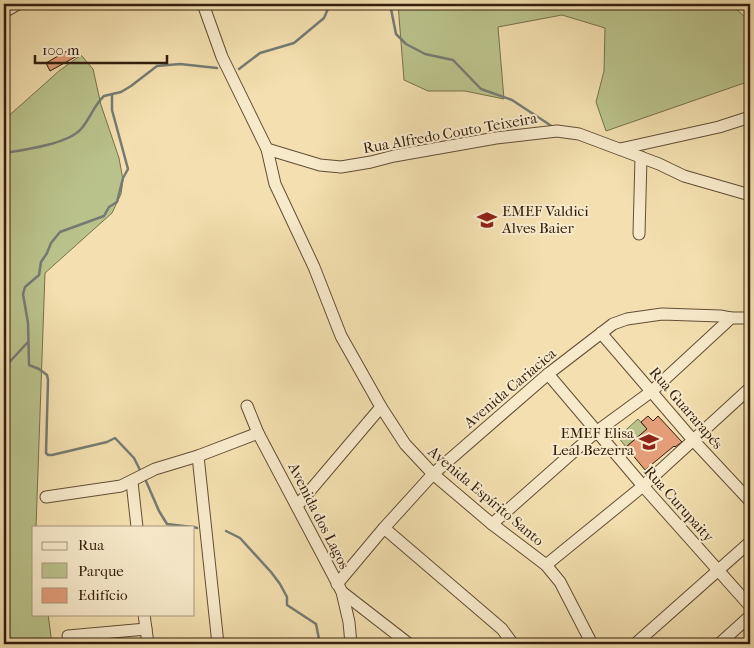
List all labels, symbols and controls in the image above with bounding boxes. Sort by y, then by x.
scale bar [35,32,168,64]
text: 100 m [42,41,80,59]
street label: Rua Alfredo Couto Teixeira [362,109,539,157]
place label: EMEF Valdici Alves Baier [501,202,589,237]
school or university icon: EMEF Valdici Alves Baier [476,209,498,231]
street label: Avenida Cariacica [460,344,561,432]
street label: Rua Guararapés [645,363,727,453]
place label: EMEF Elisa Leal Bezerra [552,424,635,459]
school or university icon: EMEF Elisa Leal Bezerra [638,431,660,453]
street label: Avenida Espírito Santo [424,442,548,550]
street label: Avenida dos Lagos [284,459,354,573]
street label: Rua Curupaity [640,462,718,546]
legend [32,526,195,616]
text: Rua [78,536,105,554]
text: Parque [78,562,124,580]
text: Edifício [78,586,128,604]

